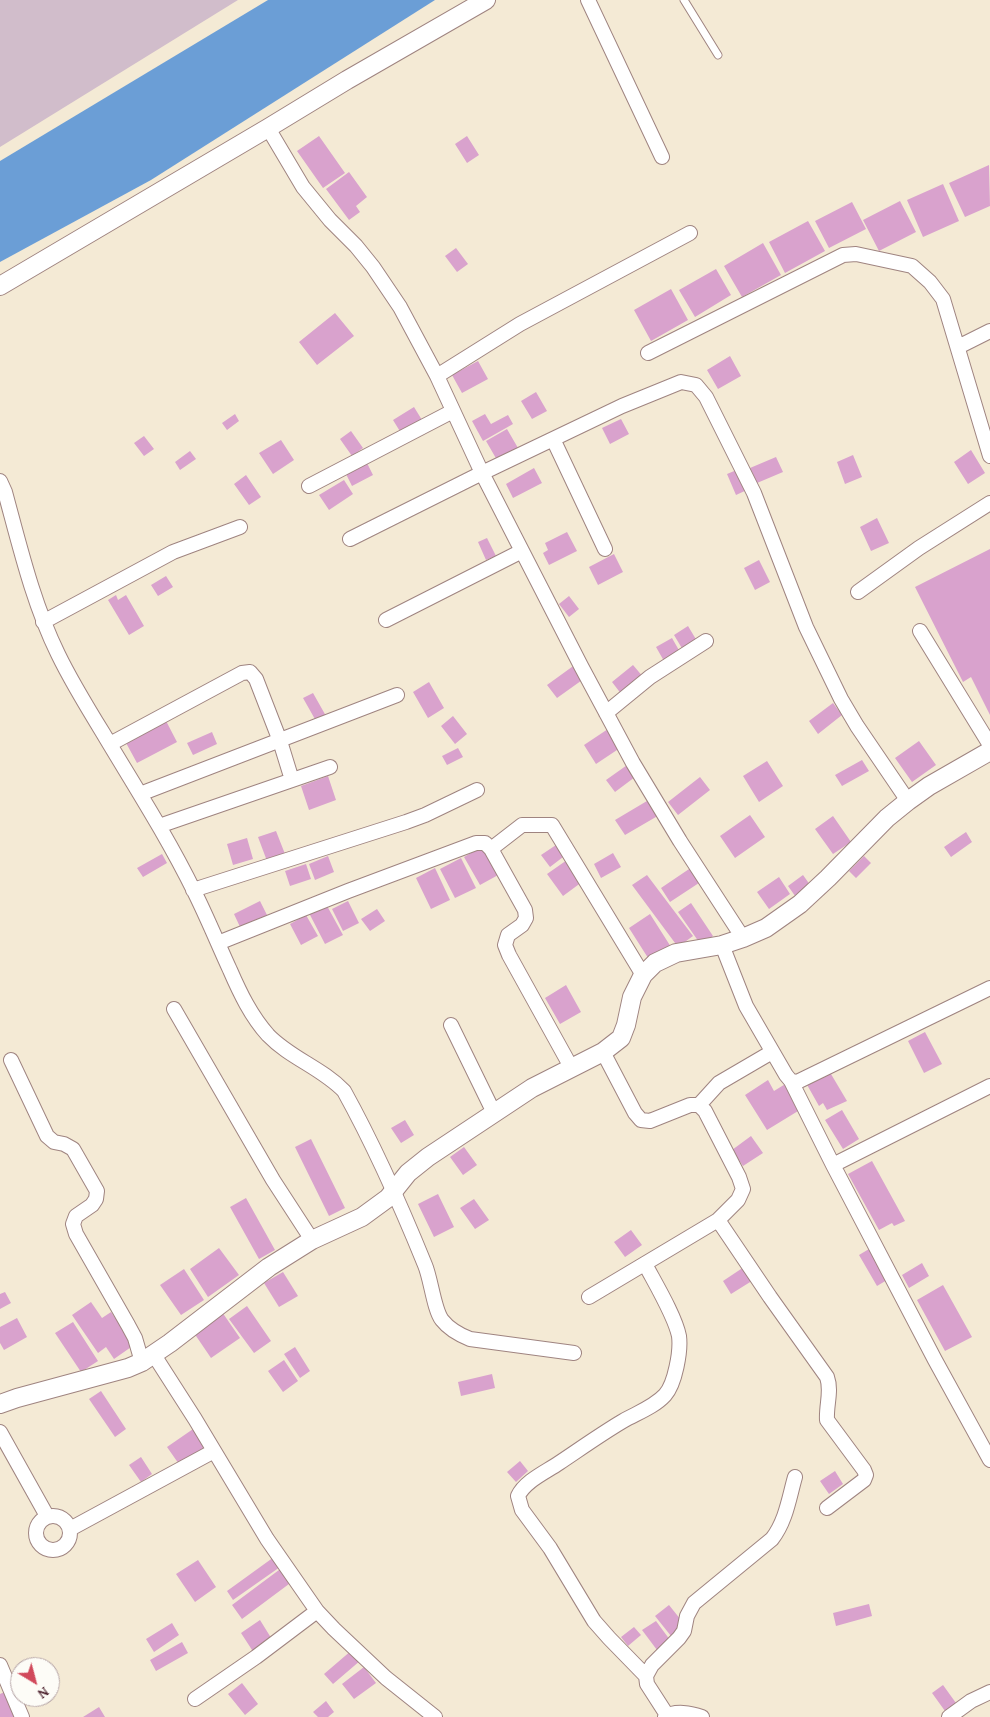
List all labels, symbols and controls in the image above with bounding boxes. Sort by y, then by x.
north arrow [10,1657,60,1707]
text: N [34,1682,53,1704]

